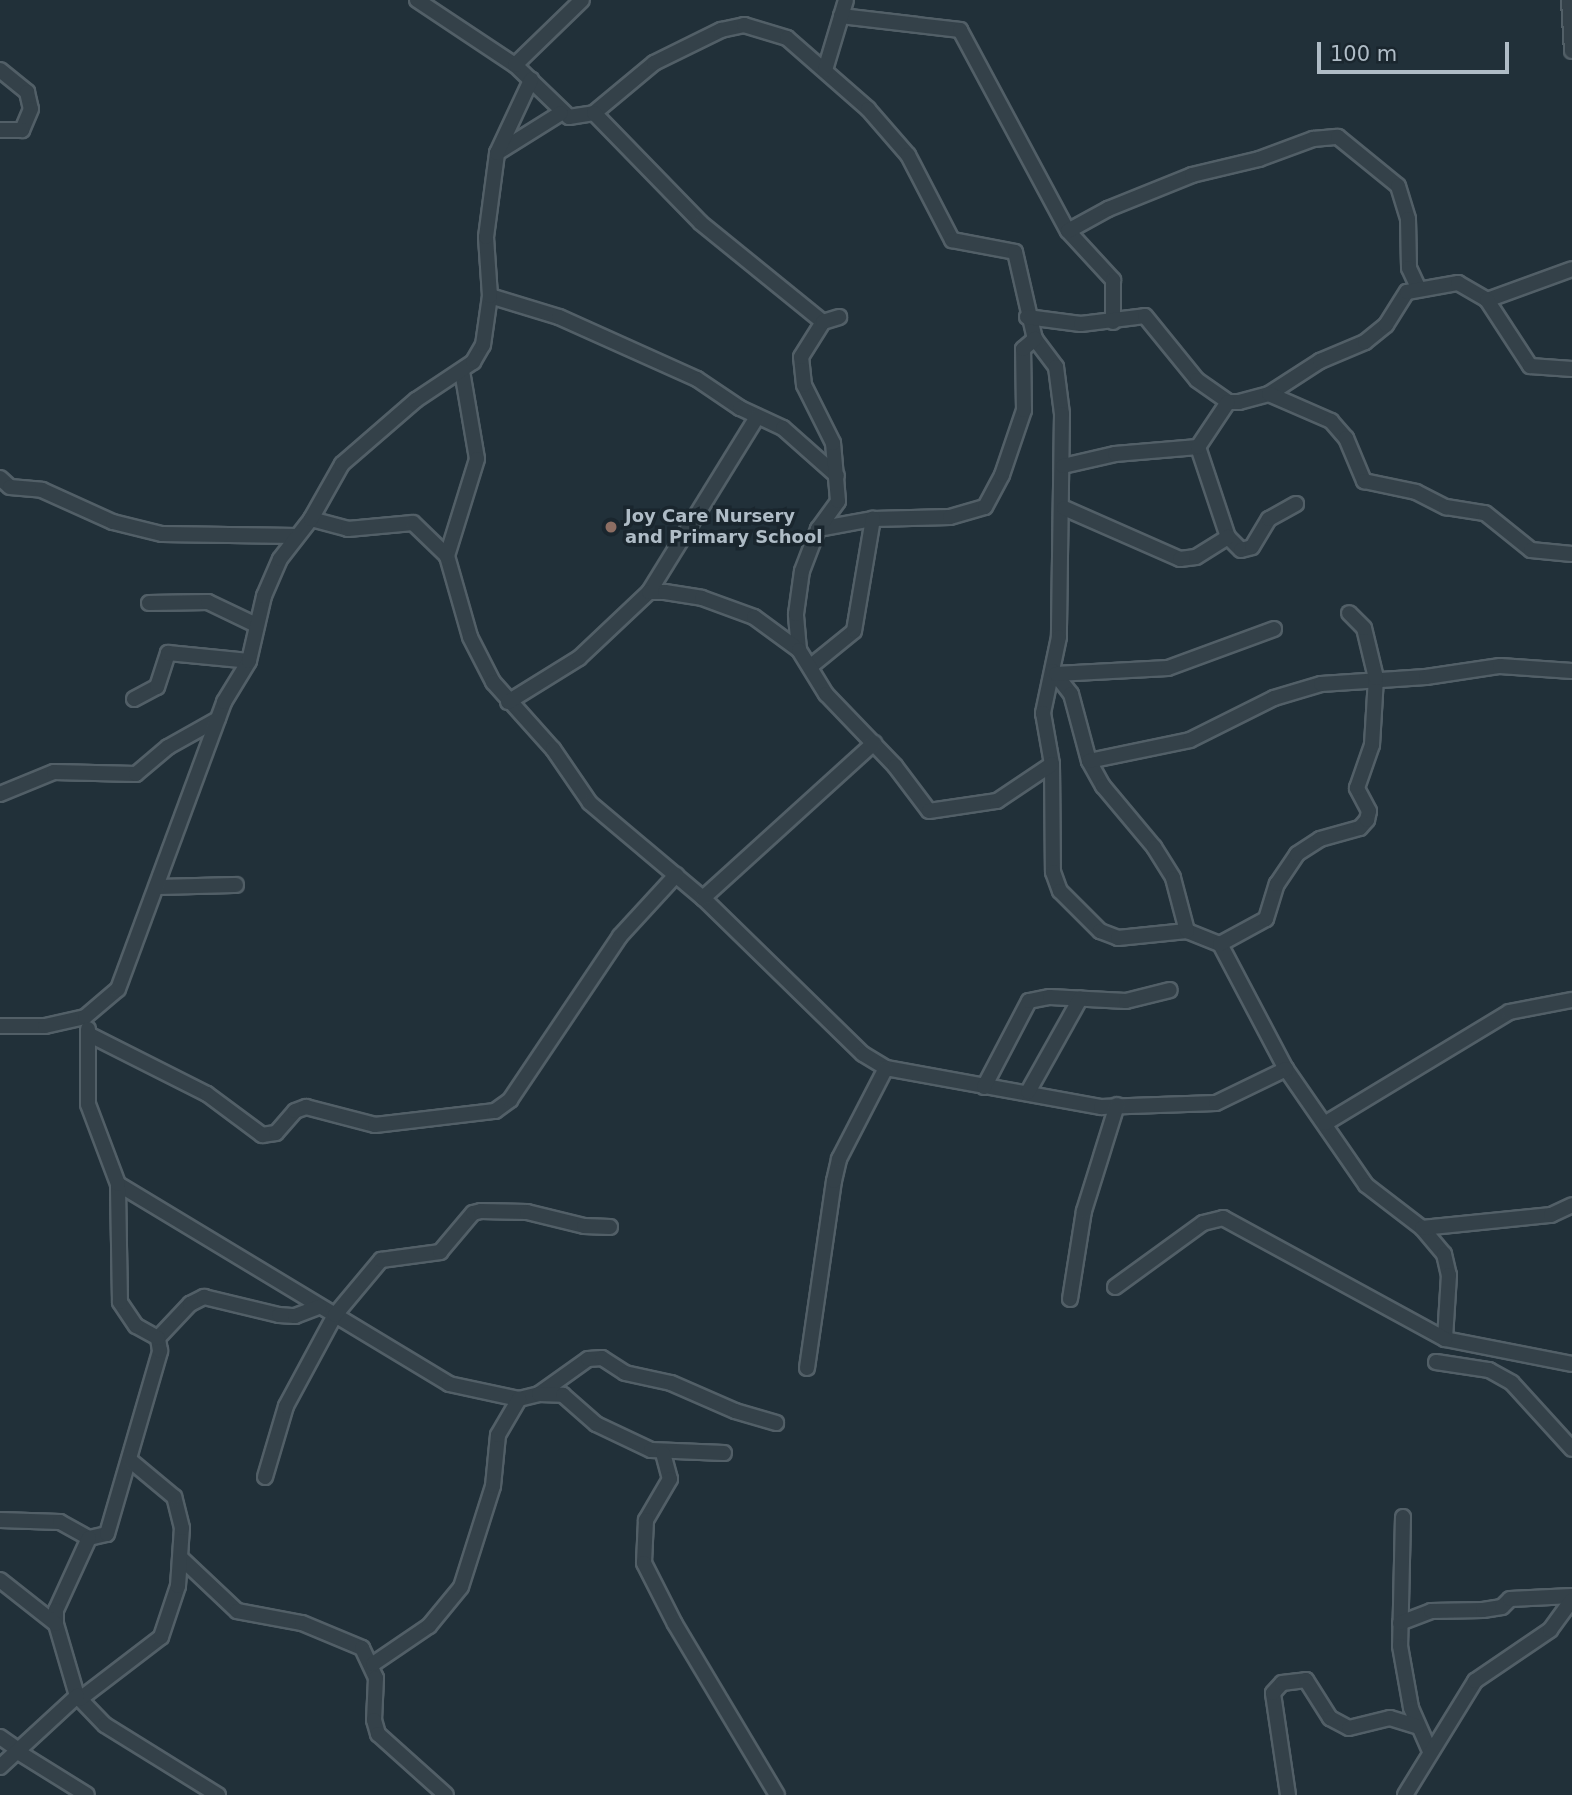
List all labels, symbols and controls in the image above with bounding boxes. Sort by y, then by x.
scale bar [1320,28,1512,72]
text: 100 m [1330,42,1397,66]
place label: Joy Care Nursery and Primary School [625,506,822,548]
marker: Joy Care Nursery and Primary School [603,519,619,535]

